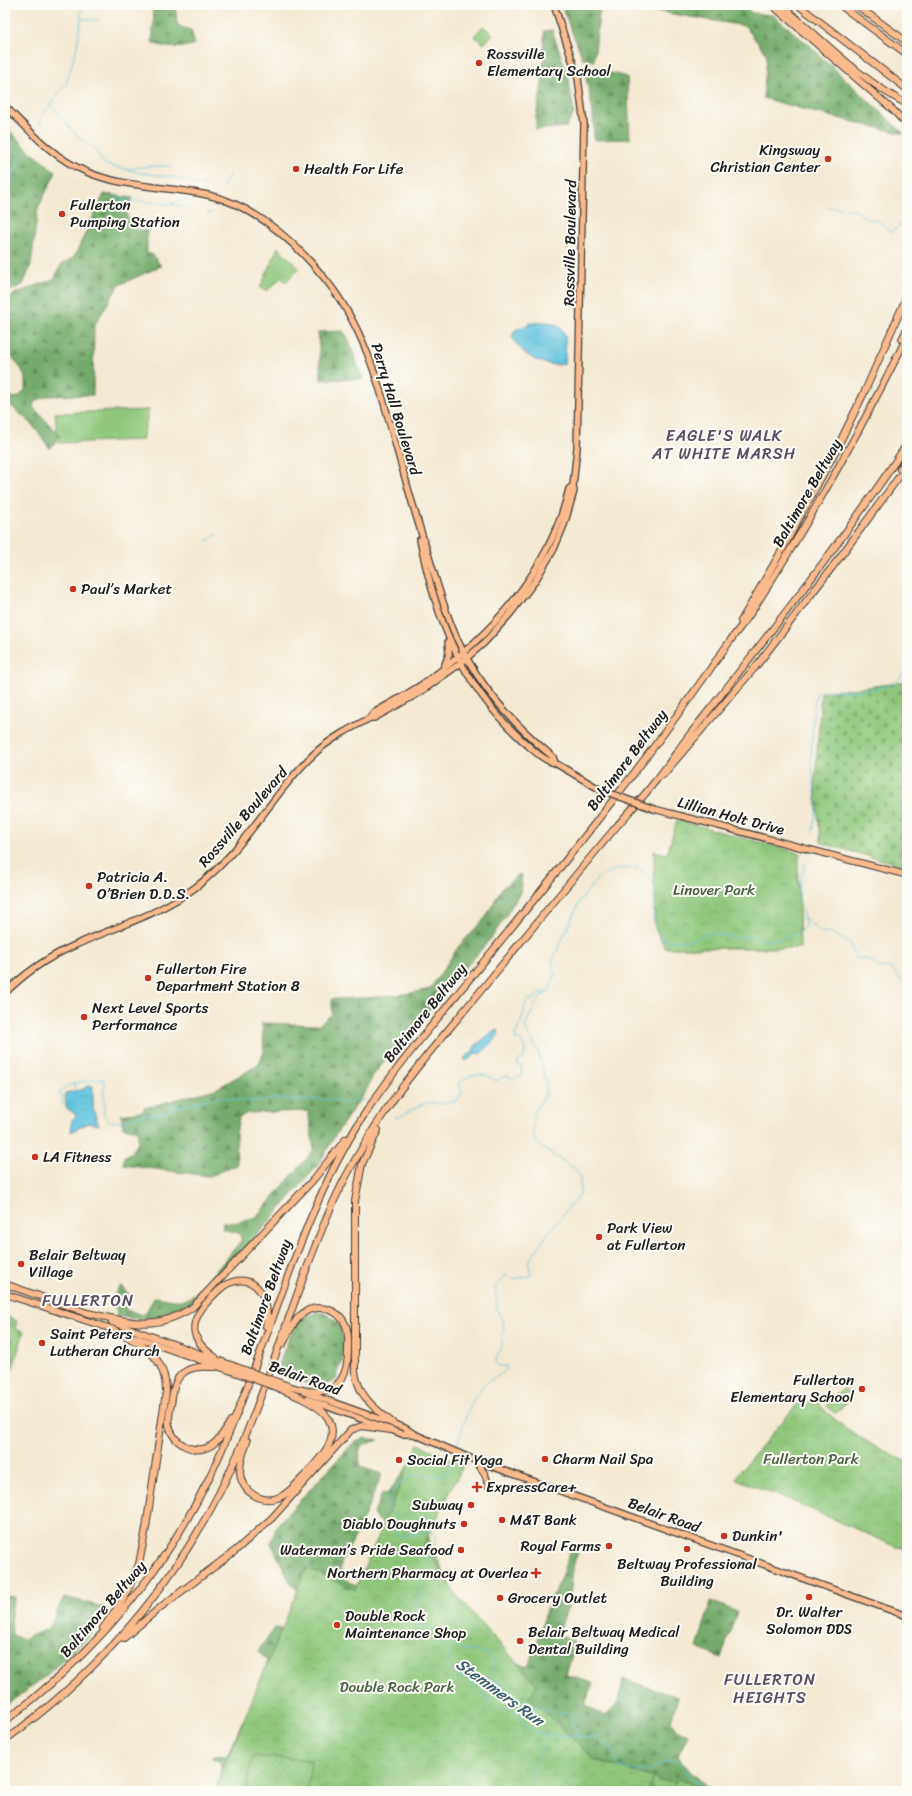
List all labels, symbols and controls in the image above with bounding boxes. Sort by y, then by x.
place label: Rossville Elementary School [487,41,612,84]
marker: Rossville Elementary School [474,58,484,68]
place label: Kingsway Christian Center [710,137,821,180]
marker: Kingsway Christian Center [823,154,833,164]
place label: Health For Life [304,156,404,182]
marker: Health For Life [291,164,301,174]
street label: Rossville Boulevard [556,178,584,306]
place label: Fullerton Pumping Station [70,192,180,235]
marker: Fullerton Pumping Station [57,209,67,219]
street label: Perry Hall Boulevard [364,340,429,479]
district label: EAGLE'S WALK AT WHITE MARSH [651,421,796,468]
street label: Baltimore Beltway [765,434,849,552]
place label: Paul’s Market [81,576,172,602]
marker: Paul’s Market [68,584,78,594]
street label: Baltimore Beltway [580,703,674,816]
street label: Rossville Boulevard [192,760,295,873]
street label: Lillian Holt Drive [675,789,787,843]
place label: Patricia A. O’Brien D.D.S. [97,864,190,907]
park label: Linover Park [673,877,755,903]
marker: Patricia A. O’Brien D.D.S. [84,881,94,891]
place label: Fullerton Fire Department Station 8 [156,956,300,999]
street label: Baltimore Beltway [377,957,474,1069]
marker: Fullerton Fire Department Station 8 [143,973,153,983]
place label: Next Level Sports Performance [92,995,209,1038]
marker: Next Level Sports Performance [79,1012,89,1022]
place label: LA Fitness [43,1144,111,1170]
marker: LA Fitness [30,1152,40,1162]
place label: Park View at Fullerton [607,1215,685,1258]
marker: Park View at Fullerton [594,1232,604,1242]
street label: Baltimore Beltway [233,1235,299,1359]
place label: Belair Beltway Village [29,1242,126,1285]
marker: Belair Beltway Village [16,1259,26,1269]
district label: FULLERTON [42,1286,134,1315]
place label: Saint Peters Lutheran Church [50,1321,160,1364]
marker: Saint Peters Lutheran Church [37,1338,47,1348]
street label: Belair Road [265,1353,346,1403]
place label: Fullerton Elementary School [730,1367,855,1410]
marker: Fullerton Elementary School [857,1384,867,1394]
place label: Charm Nail Spa [553,1446,654,1472]
park label: Fullerton Park [763,1446,860,1472]
place label: Social Fit Yoga [407,1447,503,1473]
marker: Charm Nail Spa [540,1454,550,1464]
marker: Social Fit Yoga [394,1455,404,1465]
place label: ExpressCare+ [486,1474,577,1500]
marker: ExpressCare+ [471,1481,483,1493]
street label: Belair Road [624,1490,705,1540]
place label: Subway [412,1492,463,1518]
marker: Subway [466,1500,476,1510]
place label: M&T Bank [510,1507,577,1533]
place label: Diablo Doughnuts [342,1511,456,1537]
marker: M&T Bank [497,1515,507,1525]
marker: Diablo Doughnuts [459,1519,469,1529]
place label: Dunkin' [732,1523,783,1549]
marker: Dunkin' [719,1531,729,1541]
place label: Royal Farms [521,1533,601,1559]
place label: Waterman’s Pride Seafood [280,1537,454,1563]
marker: Royal Farms [604,1541,614,1551]
marker: Beltway Professional Building [682,1544,692,1554]
marker: Waterman’s Pride Seafood [456,1545,466,1555]
place label: Beltway Professional Building [617,1551,758,1594]
street label: Baltimore Beltway [53,1554,153,1664]
place label: Northern Pharmacy at Overlea [327,1560,528,1586]
marker: Northern Pharmacy at Overlea [531,1568,541,1578]
place label: Grocery Outlet [508,1585,607,1611]
marker: Dr. Walter Solomon DDS [804,1592,814,1602]
marker: Grocery Outlet [495,1593,505,1603]
place label: Dr. Walter Solomon DDS [766,1599,852,1642]
place label: Double Rock Maintenance Shop [345,1603,466,1646]
place label: Belair Beltway Medical Dental Building [528,1619,680,1662]
marker: Double Rock Maintenance Shop [332,1620,342,1630]
marker: Belair Beltway Medical Dental Building [515,1636,525,1646]
water label: Stemmers Run [450,1650,552,1735]
district label: FULLERTON HEIGHTS [724,1665,816,1712]
park label: Double Rock Park [340,1674,454,1700]

